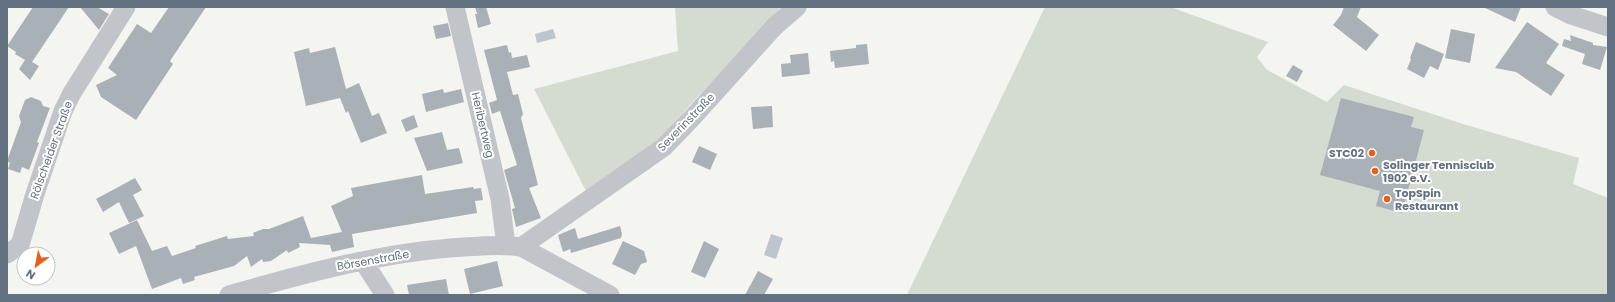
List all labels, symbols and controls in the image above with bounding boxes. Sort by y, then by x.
street label: Severinstraße [654,89,718,155]
street label: Heribertweg [468,91,498,159]
street label: Rölscheider Straße [26,99,76,201]
place label: STC02 [1329,145,1364,161]
marker: STC02 [1367,148,1377,158]
place label: Solinger Tennisclub 1902 e.V. [1383,157,1495,186]
marker: Solinger Tennisclub 1902 e.V. [1370,166,1380,176]
place label: TopSpin Restaurant [1395,185,1459,214]
marker: TopSpin Restaurant [1382,194,1392,204]
north arrow [16,246,56,286]
street label: Börsenstraße [336,246,411,274]
text: N [23,266,38,283]

